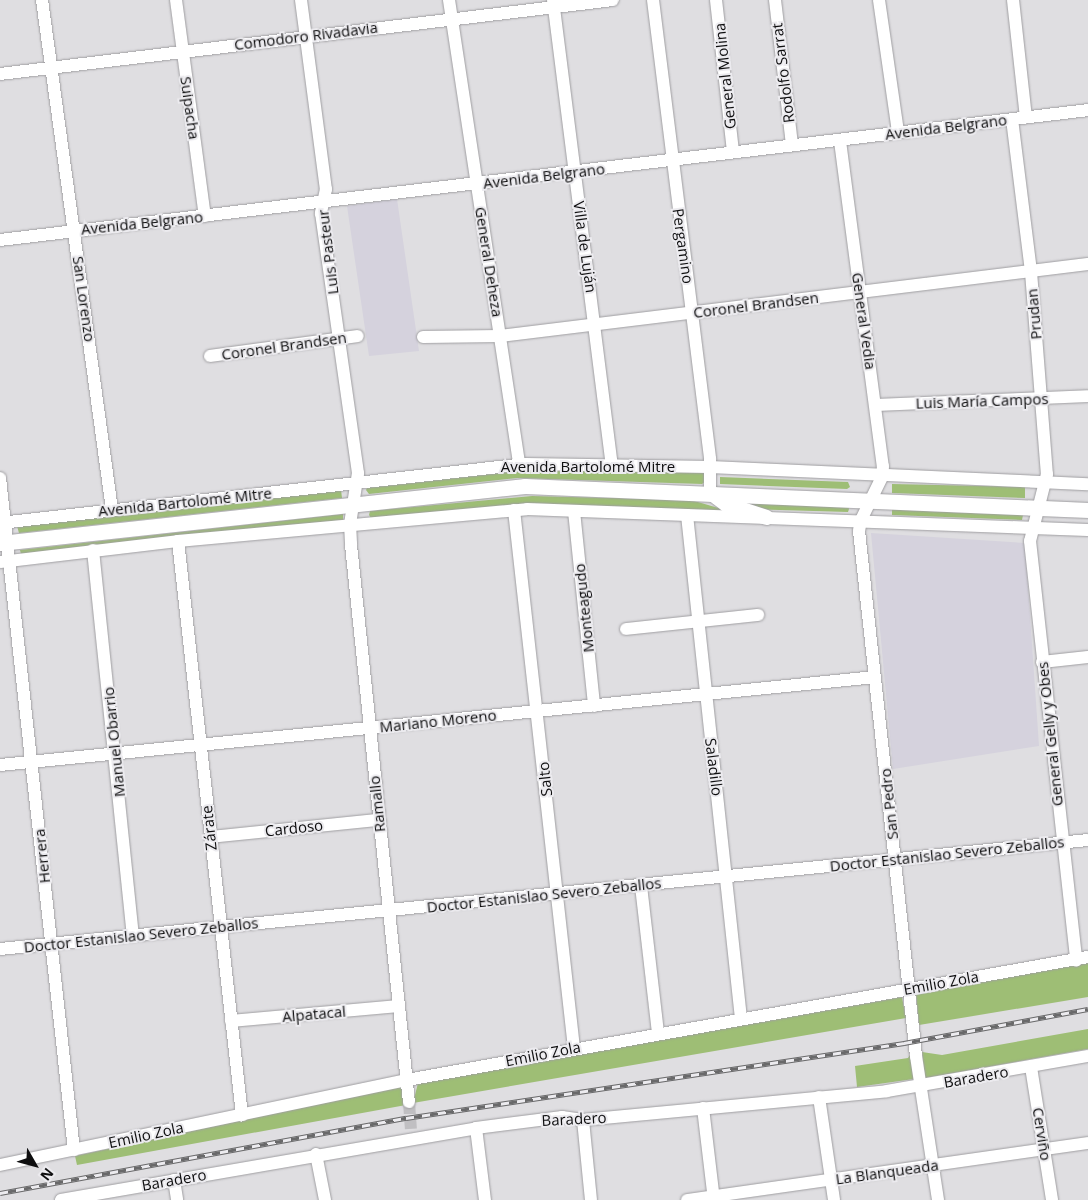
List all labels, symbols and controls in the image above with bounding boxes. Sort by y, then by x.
street label: Comodoro Rivadavia [233,18,379,54]
street label: General Molina [710,22,740,130]
street label: Rodolfo Sarrat [768,22,798,124]
street label: Suipacha [177,75,203,141]
street label: Avenida Belgrano [884,111,1008,143]
street label: Avenida Belgrano [482,160,606,192]
street label: Villa de Luján [570,200,600,294]
street label: General Deheza [471,206,507,318]
street label: Pergamino [669,207,697,285]
street label: Avenida Belgrano [80,208,204,238]
street label: Luis Pasteur [314,208,342,296]
street label: San Lorenzo [69,255,99,343]
street label: General Vedia [848,271,880,371]
street label: Coronel Brandsen [692,288,820,322]
street label: Prudan [1023,288,1045,340]
street label: Coronel Brandsen [220,328,348,364]
street label: Luis María Campos [915,390,1049,412]
street label: Avenida Bartolomé Mitre [501,458,675,476]
street label: Avenida Bartolomé Mitre [97,484,273,520]
street label: Monteagudo [570,563,598,653]
street label: General Gelly y Obes [1033,661,1067,807]
street label: Manuel Obarrio [99,686,129,798]
street label: Mariano Moreno [379,706,497,736]
street label: Saladillo [702,737,726,797]
street label: Salto [534,761,556,797]
street label: San Pedro [876,768,902,840]
street label: Ramallo [365,775,389,833]
street label: Zárate [198,805,220,851]
street label: Cardoso [264,816,324,840]
street label: Herrera [30,828,54,884]
street label: Doctor Estanislao Severo Zeballos [829,833,1065,875]
street label: Doctor Estanislao Severo Zeballos [426,874,662,916]
street label: Doctor Estanislao Severo Zeballos [23,914,259,956]
street label: Emilio Zola [902,968,980,998]
street label: Alpatacal [281,1002,347,1026]
street label: Emilio Zola [504,1038,582,1070]
street label: Baradero [942,1062,1010,1092]
street label: Cerviño [1029,1106,1055,1162]
street label: Baradero [541,1108,607,1130]
street label: Emilio Zola [107,1118,185,1152]
north arrow [10,1140,60,1190]
street label: La Blanqueada [834,1156,940,1188]
text: N [36,1164,58,1185]
street label: Baradero [140,1165,208,1195]

